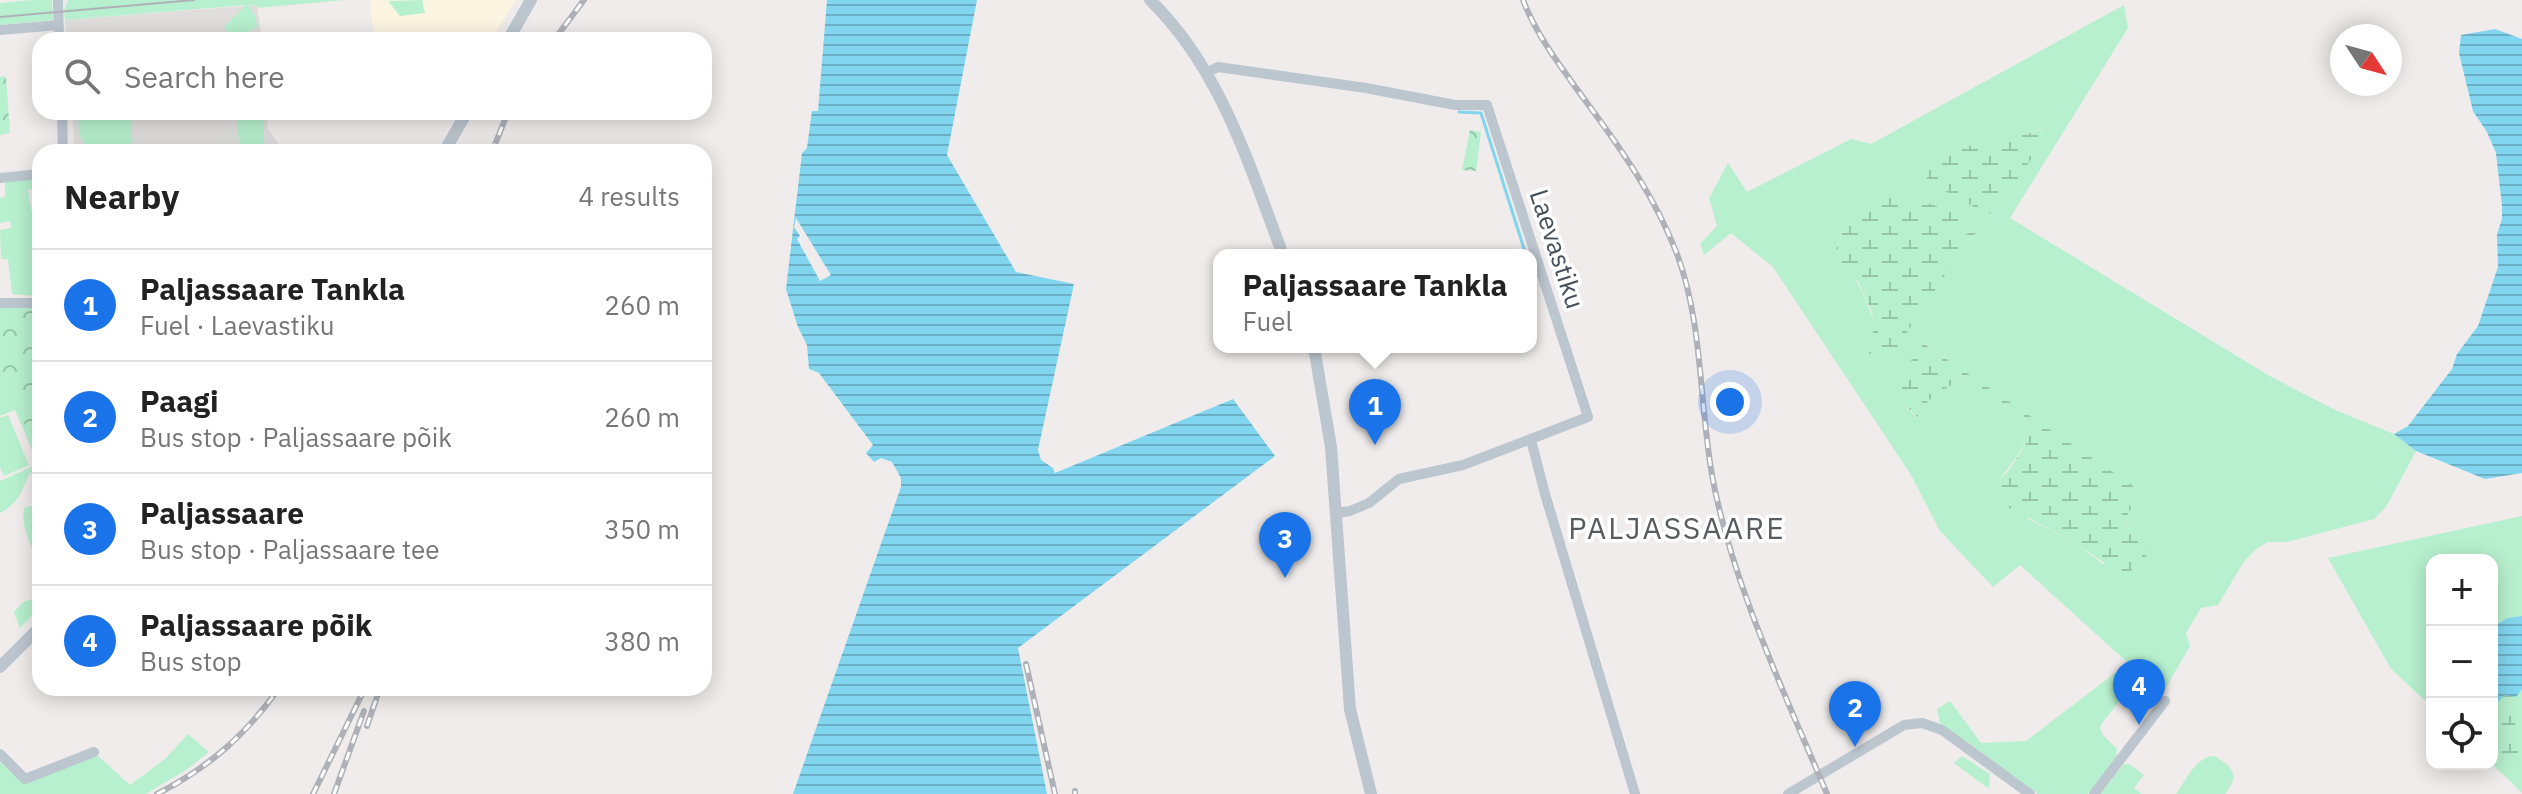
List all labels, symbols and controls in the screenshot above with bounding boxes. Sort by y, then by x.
north arrow [2330,24,2402,96]
search box [32,32,712,120]
icon: search [60,54,104,98]
text: Search here [124,57,285,96]
text: Nearby [64,174,179,218]
text: 4 results [578,179,680,213]
street label: Laevastiku [1523,185,1593,313]
popup [1213,249,1537,353]
text: Paljassaare Tankla [1243,265,1507,304]
text: Paljassaare Tankla [140,269,405,308]
text: 1 [82,288,98,322]
text: 260 m [604,288,680,322]
text: Fuel [1243,304,1293,338]
text: Fuel · Laevastiku [140,308,334,342]
pin: 1 [1349,379,1401,445]
text: Paagi [140,381,219,420]
your location [1710,382,1750,422]
text: 2 [82,400,98,434]
text: 260 m [604,400,680,434]
text: Bus stop · Paljassaare põik [140,420,452,454]
text: Paljassaare [140,493,304,532]
district label: PALJASSAARE [1568,508,1786,547]
text: 3 [82,512,98,546]
text: 350 m [604,512,680,546]
pin: 3 [1259,512,1311,578]
text: Bus stop · Paljassaare tee [140,532,440,566]
map controls [2426,554,2498,770]
button: + [2426,554,2498,626]
text: Paljassaare põik [140,605,372,644]
text: 4 [82,624,98,658]
text: 380 m [604,624,680,658]
button: − [2426,626,2498,698]
text: Bus stop [140,644,242,678]
pin: 4 [2113,659,2165,725]
pin: 2 [1829,681,1881,747]
button: locate [2426,698,2498,770]

